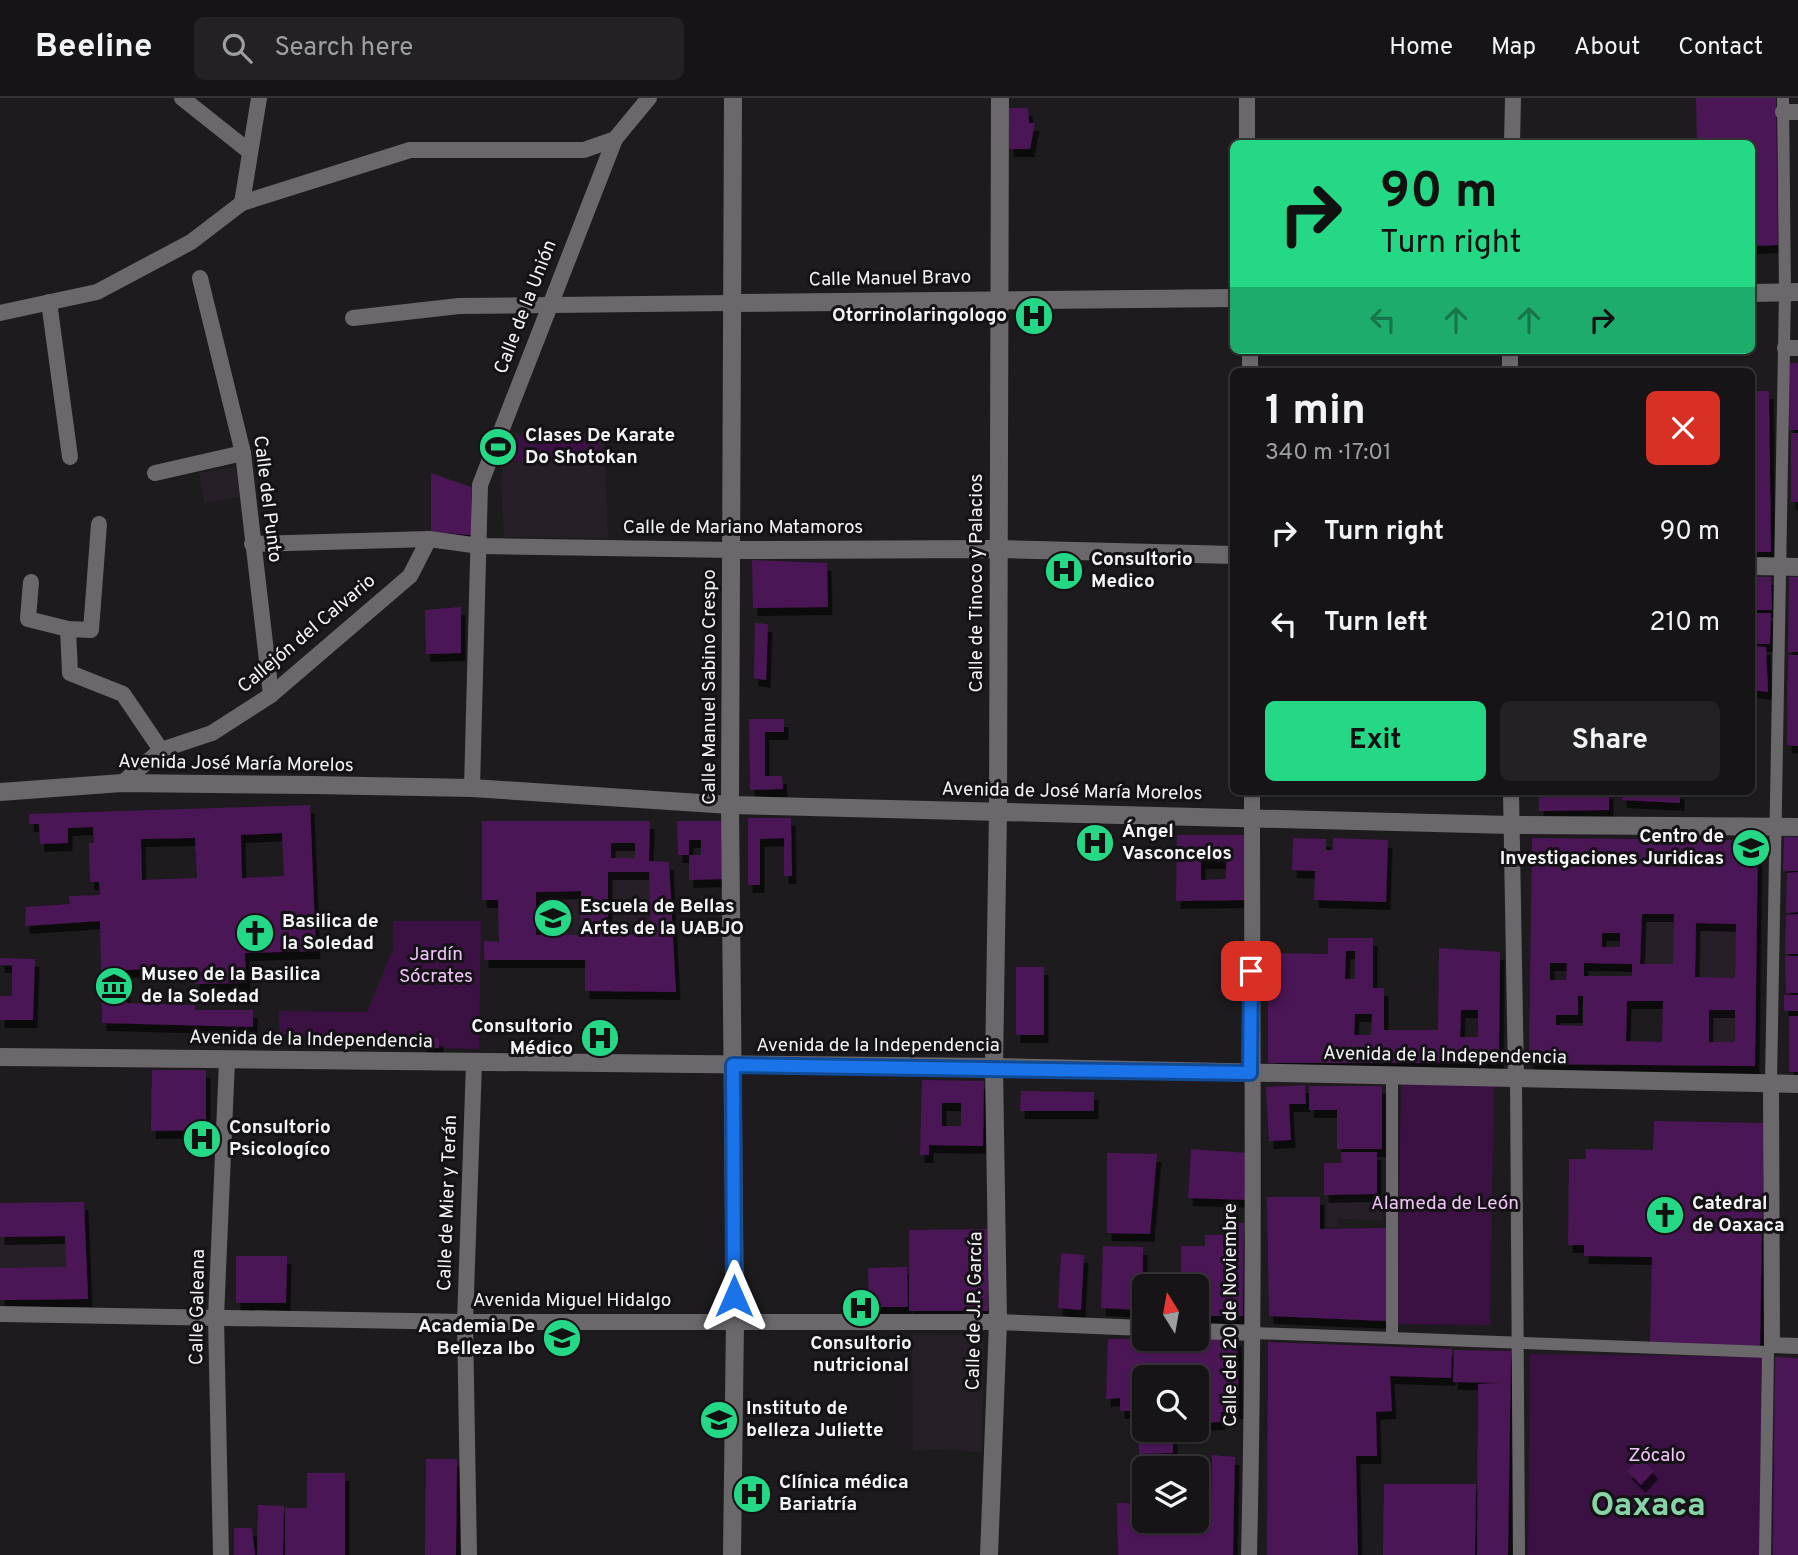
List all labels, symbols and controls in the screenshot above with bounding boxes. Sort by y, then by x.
search box [194,17,684,80]
text: Beeline [35,27,152,69]
icon: search [218,29,256,67]
text: Search here [274,32,413,65]
text: Home [1389,33,1453,63]
text: Map [1491,33,1536,63]
text: About [1574,33,1640,63]
text: Contact [1678,33,1763,63]
text: 90 m [1380,163,1498,225]
icon: right [1265,168,1356,259]
text: Turn right [1380,224,1522,264]
street label: Calle de la Unión [489,237,563,377]
street label: Calle Manuel Bravo [809,266,971,292]
hospital icon: Otorrinolaringologo [1013,295,1055,337]
icon: left [1364,301,1402,339]
icon: ahead [1437,301,1475,339]
icon: ahead [1510,301,1548,339]
icon: right [1583,301,1621,339]
place label: Otorrinolaringologo [832,304,1007,328]
text: 1 min [1265,386,1366,439]
button: close [1646,391,1720,465]
place label: Clases De Karate Do Shotokan [525,424,675,470]
sports icon: Clases De Karate Do Shotokan [477,426,519,468]
street label: Calle del Punto [247,434,287,564]
text: 340 m · 17:01 [1265,439,1392,468]
street label: Calle de Tinoco y Palacios [965,473,989,693]
icon: right [1265,514,1303,552]
street label: Calle de Mariano Matamoros [623,516,863,540]
text: Turn right [1324,516,1444,549]
text: 90 m [1660,516,1720,549]
place label: Consultorio Medico [1091,548,1193,594]
hospital icon: Consultorio Medico [1043,550,1085,592]
street label: Callejón del Calvario [233,569,381,699]
street label: Calle Manuel Sabino Crespo [698,569,722,805]
icon: left [1265,605,1303,643]
text: Turn left [1324,607,1428,640]
text: 210 m [1650,607,1720,640]
button: Exit [1265,701,1486,781]
button: Share [1500,701,1720,781]
street label: Avenida José María Morelos [118,750,354,778]
street label: Avenida de José María Morelos [941,778,1203,806]
place label: Ángel Vasconcelos [1122,819,1232,866]
hospital icon: Ángel Vasconcelos [1074,822,1116,864]
place label: Centro de Investigaciones Juridicas [1500,825,1724,871]
school or university icon: Centro de Investigaciones Juridicas [1730,827,1772,869]
place label: Escuela de Bellas Artes de la UABJO [580,895,744,941]
school or university icon: Escuela de Bellas Artes de la UABJO [532,897,574,939]
place label: Basilica de la Soledad [282,910,379,956]
church icon: Basilica de la Soledad [234,912,276,954]
pin [1221,941,1281,1001]
park label: Jardín Sócrates [399,943,473,989]
icon: arrive [1232,952,1270,990]
place label: Museo de la Basilica de la Soledad [141,963,321,1009]
museum icon: Museo de la Basilica de la Soledad [93,965,135,1007]
place label: Consultorio Médico [471,1015,573,1061]
hospital icon: Consultorio Médico [579,1017,621,1059]
street label: Avenida de la Independencia [189,1026,433,1054]
street label: Avenida de la Independencia [756,1034,1000,1058]
street label: Avenida de la Independencia [1323,1042,1567,1070]
street label: Calle de Mier y Terán [433,1114,463,1292]
place label: Consultorio Psicologíco [229,1116,331,1162]
hospital icon: Consultorio Psicologíco [181,1118,223,1160]
park label: Alameda de León [1371,1192,1519,1216]
place label: Catedral de Oaxaca [1692,1192,1785,1238]
church icon: Catedral de Oaxaca [1644,1194,1686,1236]
street label: Calle del 20 de Noviembre [1219,1203,1243,1427]
street label: Calle de J.P. García [962,1231,988,1391]
street label: Calle Galeana [185,1249,211,1365]
position arrow [697,1259,771,1333]
north arrow [1132,1274,1209,1351]
map controls [1132,1274,1209,1533]
hospital icon: Consultorio nutricional [840,1287,882,1329]
street label: Avenida Miguel Hidalgo [473,1289,671,1313]
place label: Academia De Belleza Ibo [418,1315,535,1361]
school or university icon: Academia De Belleza Ibo [541,1317,583,1359]
place label: Consultorio nutricional [810,1332,912,1378]
button: search [1132,1365,1209,1442]
place label: Instituto de belleza Juliette [746,1397,884,1443]
school or university icon: Instituto de belleza Juliette [698,1399,740,1441]
park label: Zócalo [1628,1444,1686,1468]
button: layers [1132,1456,1209,1533]
place label: Clínica médica Bariatría [779,1471,909,1517]
hospital icon: Clínica médica Bariatría [731,1473,773,1515]
district label: Oaxaca [1590,1486,1706,1528]

